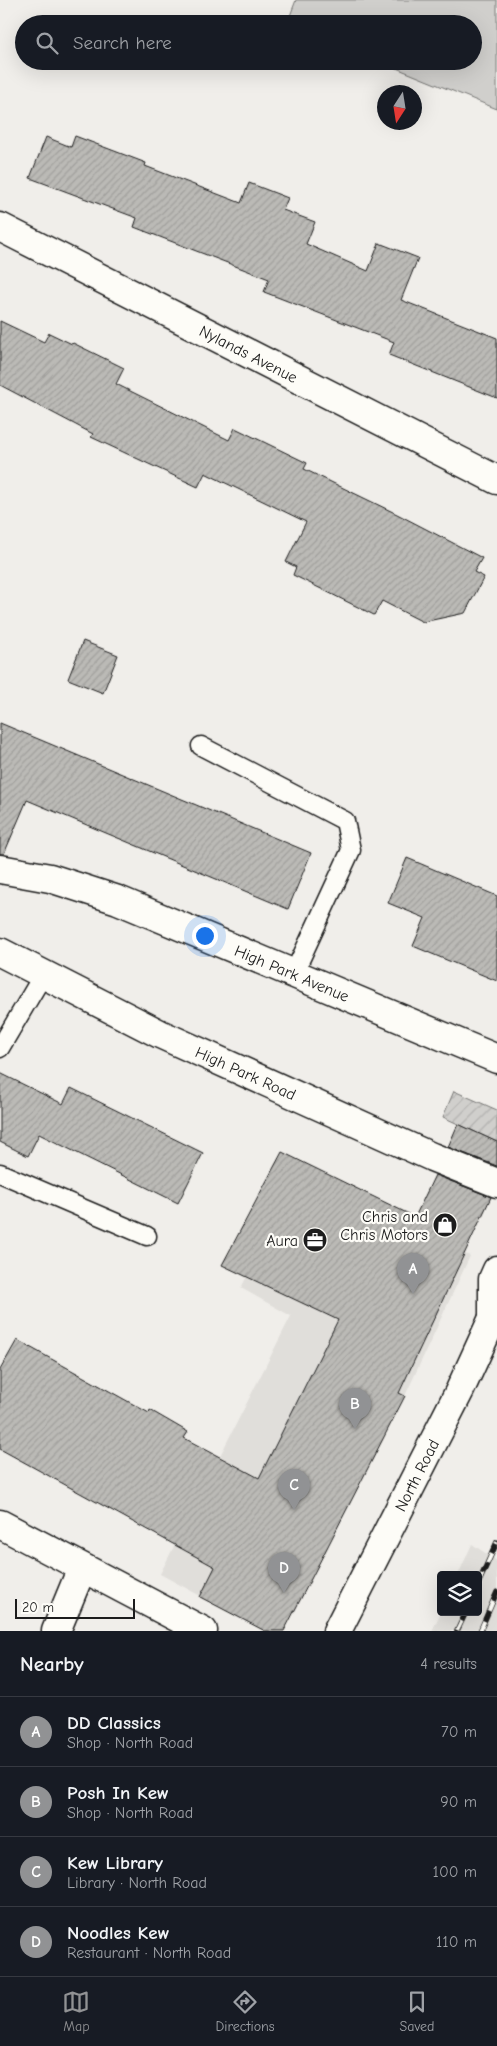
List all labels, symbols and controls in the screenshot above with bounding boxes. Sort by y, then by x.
search box [15,15,482,70]
icon: search [33,29,61,57]
text: Search here [73,32,172,54]
north arrow [377,85,422,130]
street label: Nylands Avenue [196,322,300,387]
your location [192,923,218,949]
street label: High Park Avenue [232,942,352,1006]
street label: High Park Road [192,1043,298,1104]
place label: Chris and Chris Motors [340,1208,428,1244]
shop icon: Chris and Chris Motors [432,1212,458,1238]
office icon: Aura [302,1227,328,1253]
place label: Aura [266,1232,298,1250]
pin: A [397,1253,429,1294]
pin: B [339,1388,371,1429]
street label: North Road [392,1437,443,1515]
pin: C [278,1469,310,1510]
pin: D [268,1552,300,1593]
map controls [437,1571,482,1616]
button: layers [437,1571,482,1616]
scale bar [15,1596,135,1619]
text: 20 m [22,1599,54,1616]
text: Nearby [20,1652,84,1676]
text: 4 results [420,1655,477,1673]
text: DD Classics [67,1712,161,1734]
text: A [32,1723,40,1741]
text: 70 m [441,1723,477,1741]
text: Shop · North Road [67,1734,193,1752]
text: Posh In Kew [67,1782,169,1804]
text: B [31,1793,41,1811]
text: 90 m [440,1793,477,1811]
text: Shop · North Road [67,1804,193,1822]
text: Kew Library [67,1852,163,1874]
text: C [31,1863,41,1881]
text: 100 m [433,1863,477,1881]
text: Library · North Road [67,1874,207,1892]
text: Noodles Kew [67,1922,169,1944]
text: D [31,1933,41,1951]
text: 110 m [436,1933,477,1951]
text: Restaurant · North Road [67,1944,231,1962]
tab: Map [62,1988,90,2035]
tab: Directions [215,1988,275,2035]
tab: Saved [400,1988,435,2035]

